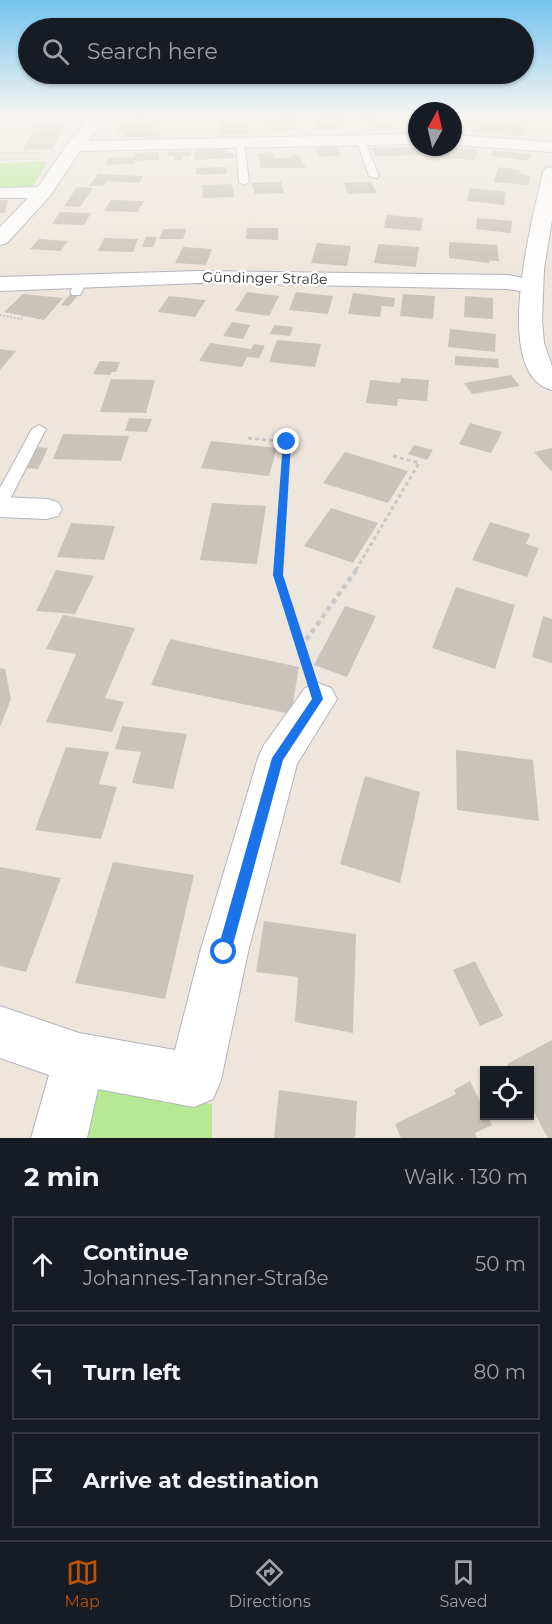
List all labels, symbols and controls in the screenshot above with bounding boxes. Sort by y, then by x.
search box [18,18,534,84]
icon: search [39,35,72,68]
text: Search here [87,38,218,65]
north arrow [408,102,462,156]
street label: Gündinger Straße [202,268,328,288]
route end [273,428,299,454]
route start [210,938,236,964]
map controls [480,1066,534,1120]
button: locate [480,1066,534,1120]
text: 2 min [24,1161,100,1193]
text: Walk · 130 m [404,1165,528,1189]
text: Continue [83,1239,189,1266]
icon: ahead [26,1248,59,1281]
text: 50 m [475,1252,526,1276]
text: Johannes-Tanner-Straße [83,1266,329,1290]
icon: left [26,1356,59,1389]
text: Turn left [83,1359,181,1386]
text: 80 m [474,1360,526,1384]
icon: arrive [26,1464,59,1497]
text: Arrive at destination [83,1467,319,1494]
tab: Map [64,1556,100,1611]
tab: Directions [229,1556,311,1611]
tab: Saved [440,1556,488,1611]

